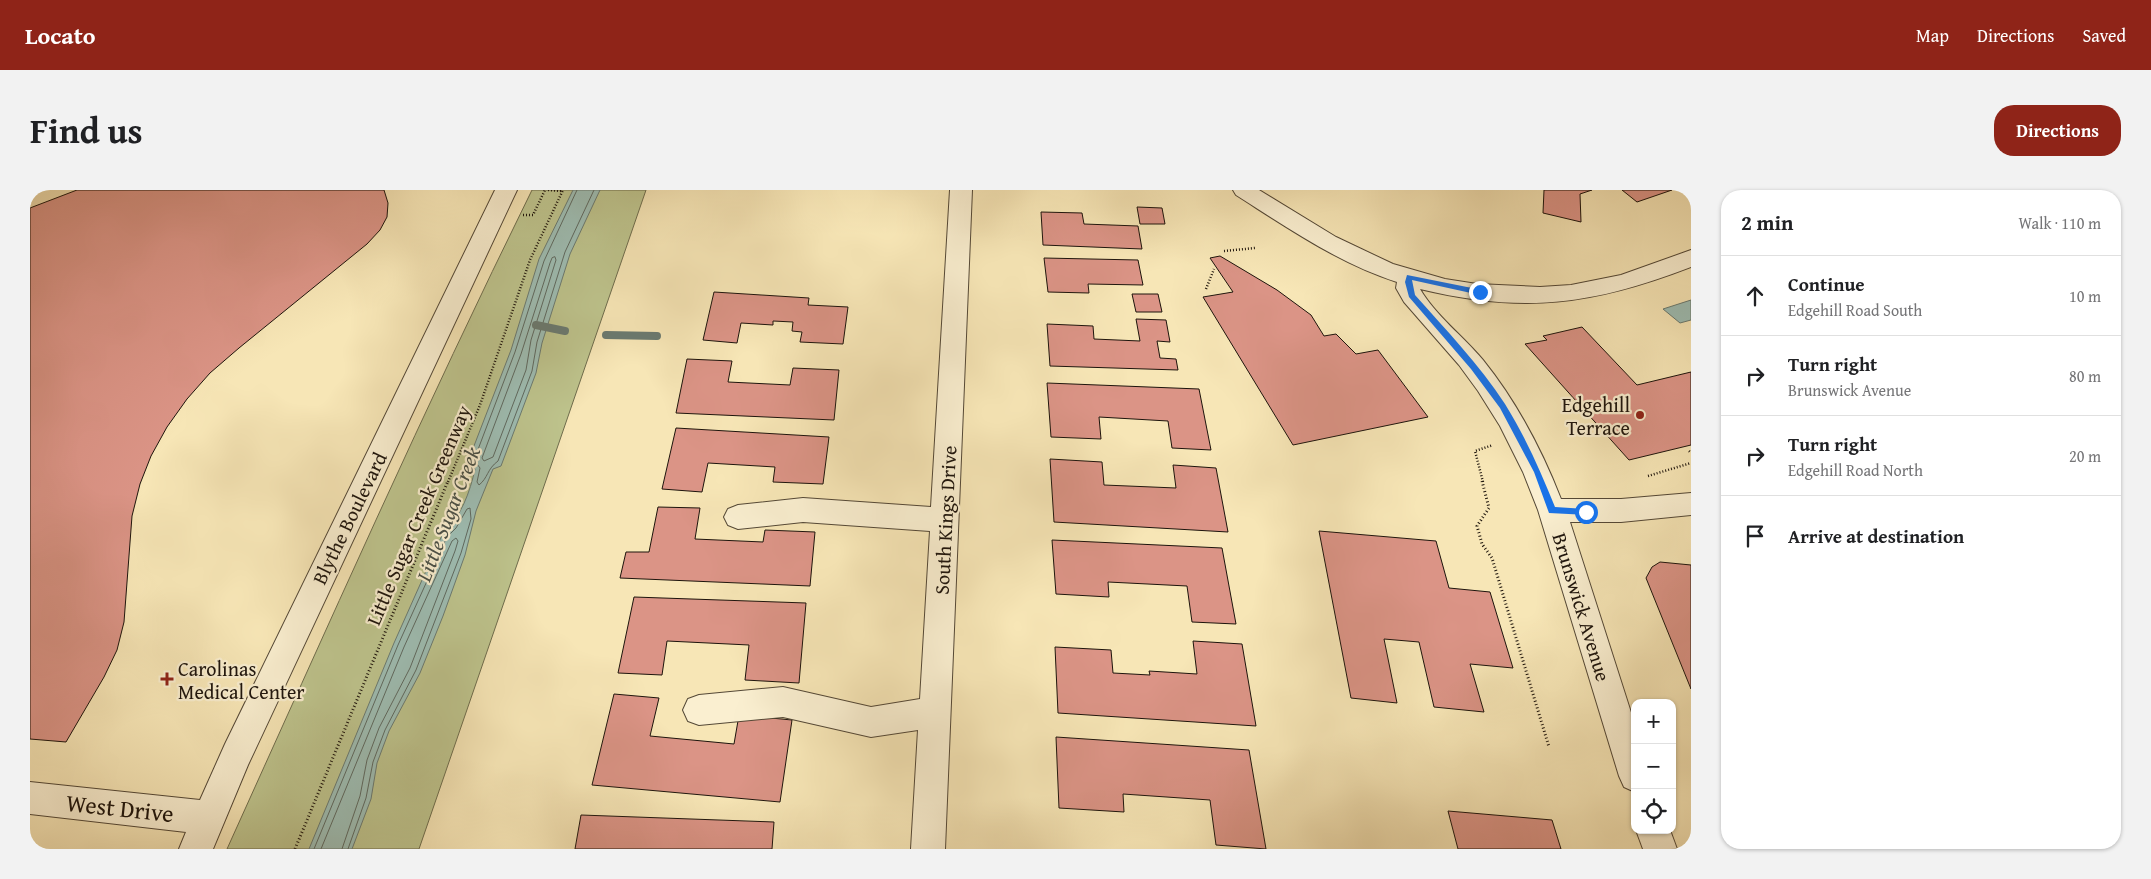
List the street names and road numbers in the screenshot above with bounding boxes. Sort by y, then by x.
street label: Little Sugar Creek Greenway [358,400,478,630]
street label: South Kings Drive [927,445,963,595]
street label: Blythe Boulevard [304,447,394,589]
street label: Brunswick Avenue [1546,529,1618,685]
street label: West Drive [65,785,175,831]

